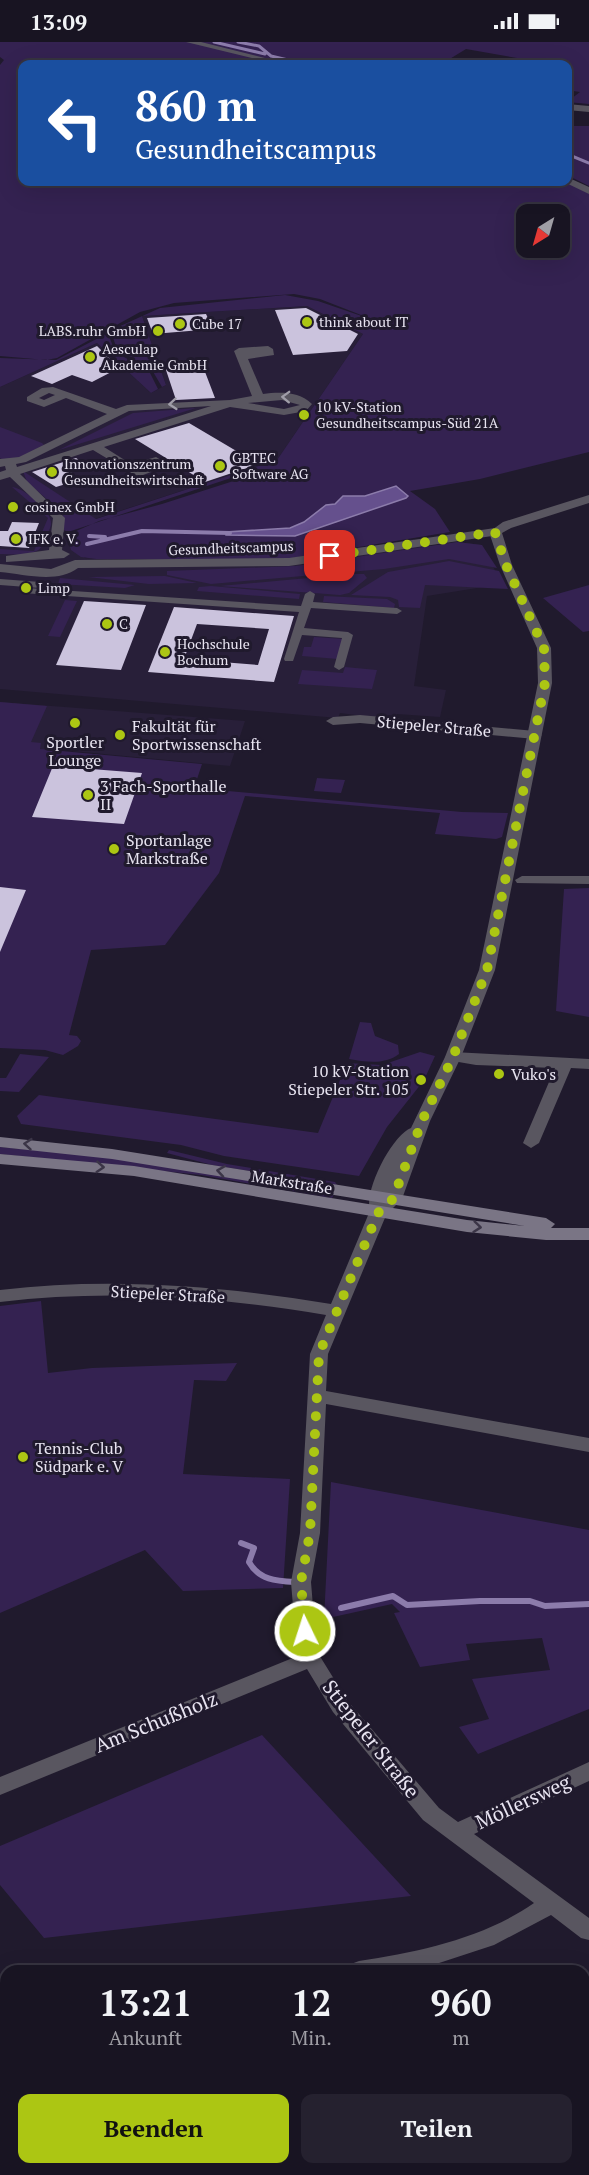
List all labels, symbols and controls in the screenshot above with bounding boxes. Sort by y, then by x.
text: 13:09 [30,7,87,36]
text: 860 m [135,77,256,133]
icon: left [36,84,114,162]
text: Gesundheitscampus [135,131,377,167]
north arrow [516,204,570,258]
map controls [516,204,570,258]
place label: think about IT [319,312,409,331]
place label: Cube 17 [192,314,242,333]
marker: think about IT [300,315,314,329]
marker: Cube 17 [173,317,187,331]
place label: LABS.ruhr GmbH [39,321,146,340]
marker: LABS.ruhr GmbH [151,324,165,338]
place label: Aesculap Akademie GmbH [102,339,207,374]
marker: Aesculap Akademie GmbH [83,350,97,364]
one-way arrow [282,391,291,404]
place label: 10 kV-Station Gesundheitscampus-Süd 21A [316,397,499,432]
one-way arrow [169,398,178,411]
marker: 10 kV-Station Gesundheitscampus-Süd 21A [297,408,311,422]
place label: GBTEC Software AG [232,448,309,483]
place label: Innovationszentrum Gesundheitswirtschaft [64,454,205,489]
marker: GBTEC Software AG [213,459,227,473]
marker: Innovationszentrum Gesundheitswirtschaft [45,465,59,479]
place label: cosinex GmbH [25,497,115,516]
marker: cosinex GmbH [6,500,20,514]
place label: IFK e. V. [28,529,79,548]
pin [304,530,355,581]
marker: IFK e. V. [9,532,23,546]
street label: Gesundheitscampus [168,536,294,559]
icon: arrive [313,539,346,572]
place label: Limp [38,578,70,597]
marker: Limp [19,581,33,595]
place label: C [119,614,128,633]
marker: C [100,617,114,631]
place label: Hochschule Bochum [177,634,250,669]
marker: Hochschule Bochum [158,645,172,659]
street label: Stiepeler Straße [376,710,492,742]
place label: Fakultät für Sportwissenschaft [132,715,262,755]
marker: Sportler Lounge [68,716,82,730]
marker: Fakultät für Sportwissenschaft [113,728,127,742]
place label: Sportler Lounge [46,731,105,771]
place label: 3 Fach-Sporthalle II [100,775,227,815]
marker: 3 Fach-Sporthalle II [81,788,95,802]
place label: Sportanlage Markstraße [126,829,212,869]
marker: Sportanlage Markstraße [107,842,121,856]
place label: 10 kV-Station Stiepeler Str. 105 [288,1060,409,1100]
place label: Vuko's [511,1063,556,1085]
marker: Vuko's [492,1067,506,1081]
marker: 10 kV-Station Stiepeler Str. 105 [414,1073,428,1087]
one-way arrow [23,1138,32,1151]
one-way arrow [96,1160,105,1173]
one-way arrow [216,1165,226,1178]
street label: Markstraße [250,1165,334,1199]
one-way arrow [472,1220,481,1233]
street label: Stiepeler Straße [110,1280,226,1308]
place label: Tennis-Club Südpark e. V [35,1437,123,1477]
marker: Tennis-Club Südpark e. V [16,1450,30,1464]
position arrow [273,1599,337,1663]
street label: Stiepeler Straße [317,1674,426,1803]
street label: Am Schußholz [90,1685,221,1758]
street label: Möllersweg [471,1768,575,1835]
text: 13:21 [99,1979,192,2026]
text: 12 [291,1979,332,2026]
text: 960 [430,1979,491,2026]
text: Ankunft [109,2024,182,2051]
text: Min. [291,2024,332,2051]
text: m [452,2024,469,2051]
button: Beenden [18,2094,289,2163]
button: Teilen [301,2094,572,2163]

